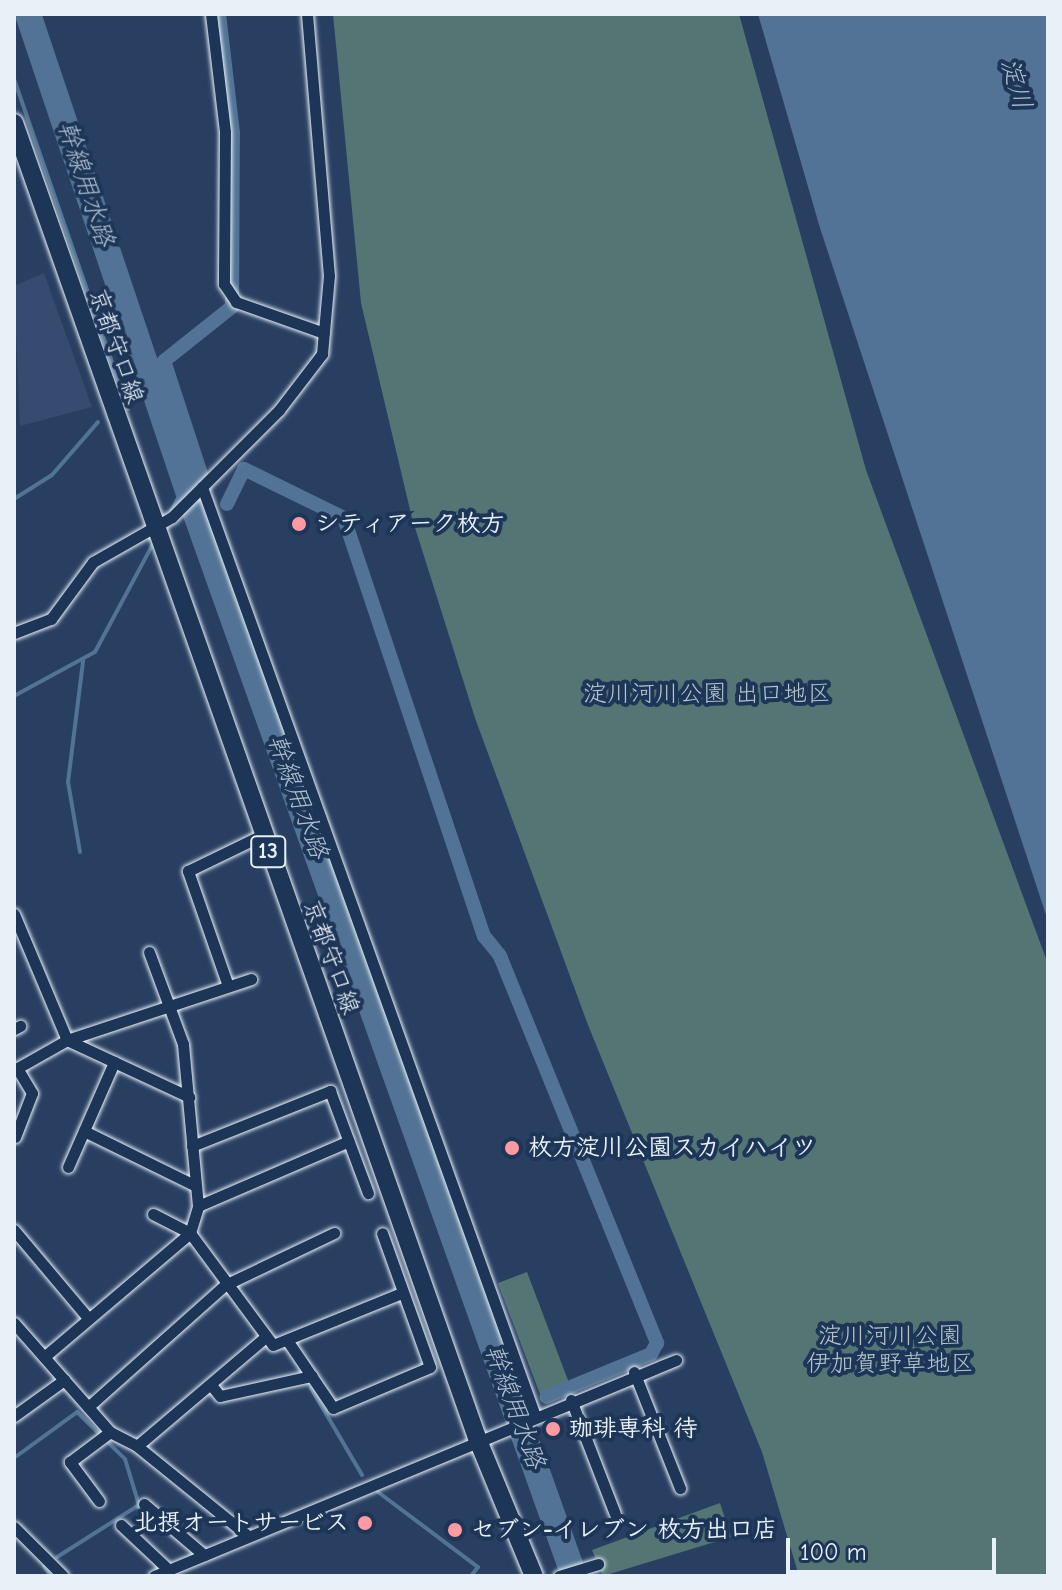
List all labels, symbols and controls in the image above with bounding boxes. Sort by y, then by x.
water label: 淀川 [993,55,1037,113]
water label: 幹線用水路 [50,117,120,251]
street label: 京都守口線 [83,285,149,407]
place label: シティアーク枚方 [315,510,506,538]
marker: シティアーク枚方 [290,515,308,533]
park label: 淀川河川公園 出口地区 [583,680,831,708]
water label: 幹線用水路 [260,731,334,863]
road number: 13 [250,834,286,870]
street label: 京都守口線 [297,896,365,1018]
place label: 枚方淀川公園スカイハイツ [528,1134,816,1162]
marker: 枚方淀川公園スカイハイツ [503,1139,521,1157]
park label: 淀川河川公園 伊加賀野草地区 [806,1322,974,1378]
water label: 幹線用水路 [477,1341,551,1473]
place label: 珈琲専科 待 [569,1415,698,1443]
marker: 珈琲専科 待 [544,1420,562,1438]
place label: 北摂オートサービス [133,1509,349,1537]
marker: 北摂オートサービス [356,1514,374,1532]
place label: セブン-イレブン 枚方出口店 [471,1516,777,1544]
marker: セブン-イレブン 枚方出口店 [446,1521,464,1539]
scale bar [790,1522,1000,1572]
text: 100 m [800,1538,867,1566]

